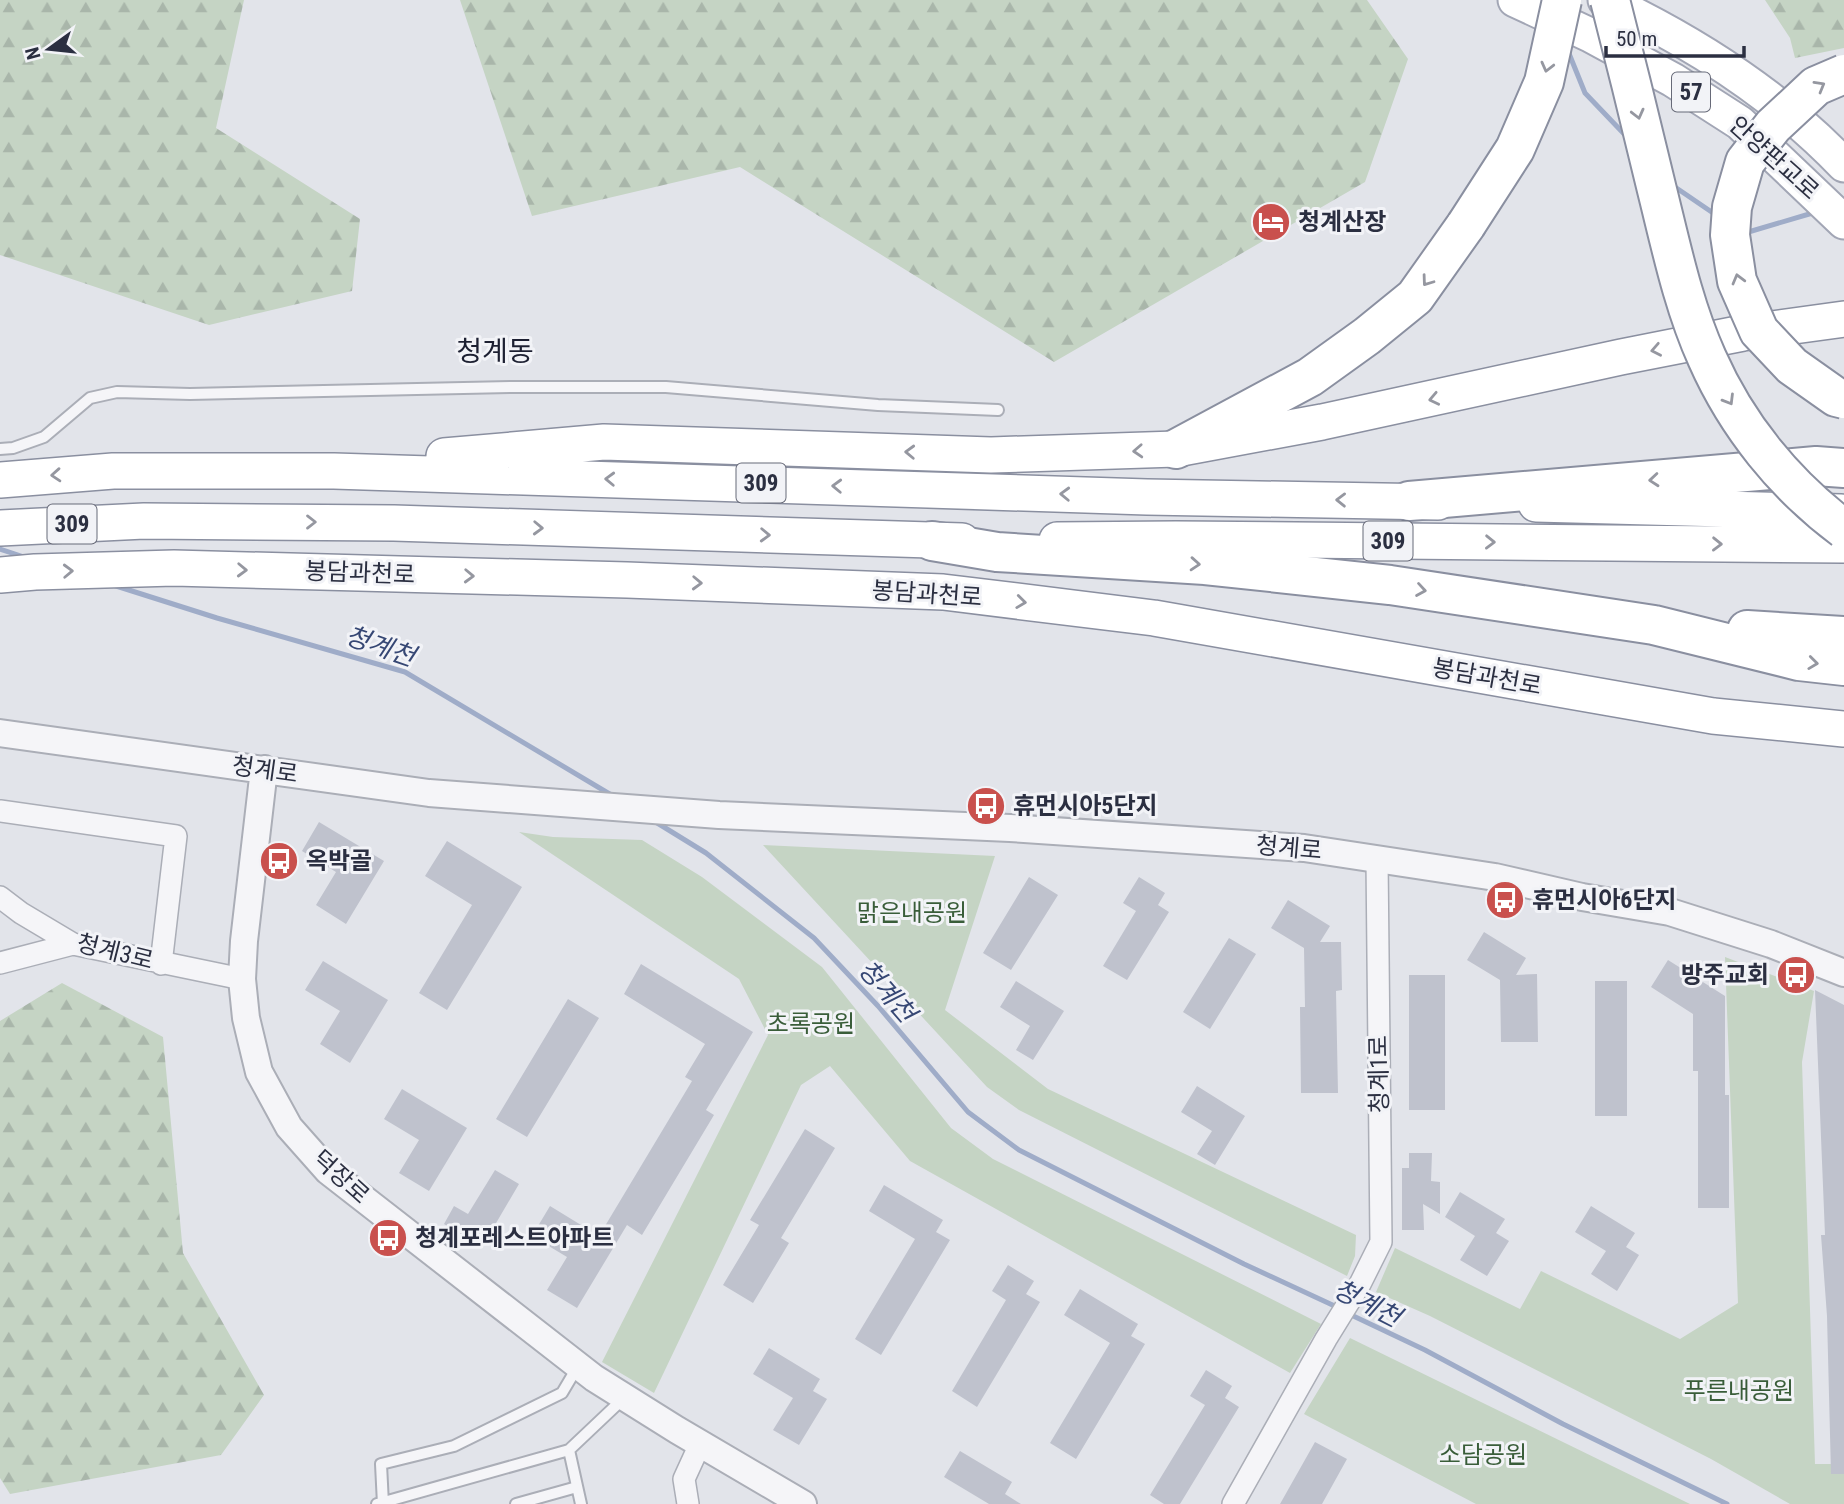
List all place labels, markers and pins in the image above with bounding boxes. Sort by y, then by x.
hotel icon: 청계산장 [1250,201,1292,243]
place label: 청계산장 [1298,208,1386,236]
bus stop icon: 휴먼시아5단지 [965,785,1007,827]
place label: 휴먼시아5단지 [1013,792,1158,820]
bus stop icon: 옥박골 [258,840,300,882]
place label: 옥박골 [306,847,372,875]
bus stop icon: 휴먼시아6단지 [1484,879,1526,921]
place label: 휴먼시아6단지 [1532,886,1677,914]
bus stop icon: 방주교회 [1775,954,1817,996]
place label: 방주교회 [1681,961,1769,989]
bus stop icon: 청계포레스트아파트 [367,1217,409,1259]
place label: 청계포레스트아파트 [415,1224,614,1252]

